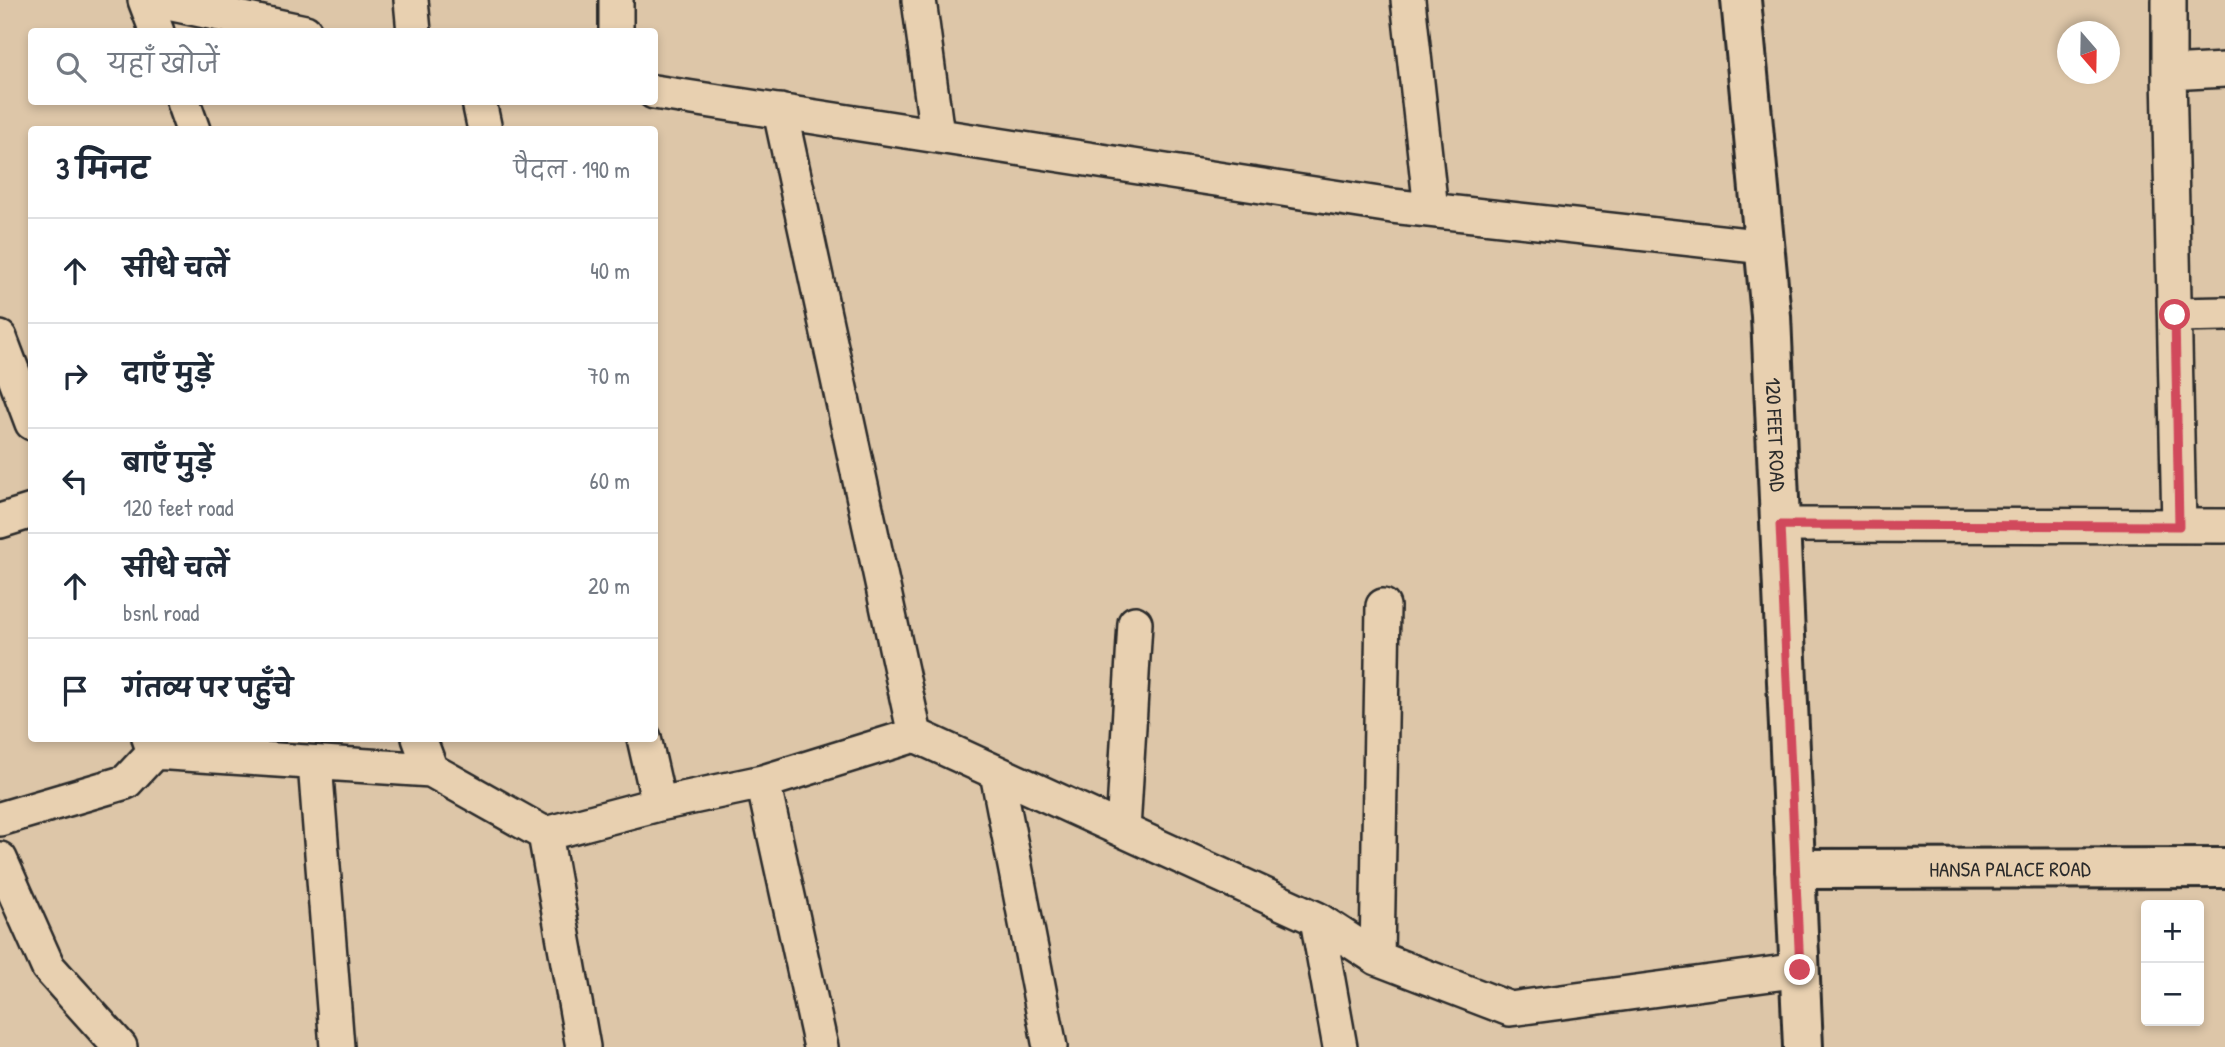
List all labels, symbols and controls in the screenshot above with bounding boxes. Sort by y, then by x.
north arrow [2057,21,2120,84]
search box [28,28,658,105]
text: यहाँ खोजें [108,46,219,81]
icon: search [52,48,90,86]
text: 3 मिनट [56,148,149,188]
text: पैदल · 190 m [514,154,630,185]
text: सीधे चलें [123,250,229,285]
icon: ahead [56,252,94,290]
text: 40 m [590,255,630,286]
route start [2159,299,2190,330]
text: दाएँ मुड़ें [123,355,213,390]
icon: right [56,357,94,395]
text: 70 m [587,360,630,391]
street label: 120 FEET ROAD [1759,377,1793,492]
text: बाएँ मुड़ें [123,445,214,480]
icon: left [56,462,94,500]
text: 60 m [590,465,630,496]
text: 120 feet road [123,492,234,523]
text: सीधे चलें [123,550,229,585]
icon: ahead [56,567,94,605]
text: 20 m [588,570,630,601]
text: bsnl road [123,597,199,628]
text: गंतव्य पर पहुँचे [123,670,293,705]
icon: arrive [56,672,94,710]
street label: HANSA PALACE ROAD [1929,854,2091,883]
map controls [2141,900,2204,1026]
button: + [2141,900,2204,963]
route end [1784,954,1815,985]
button: − [2141,963,2204,1026]

